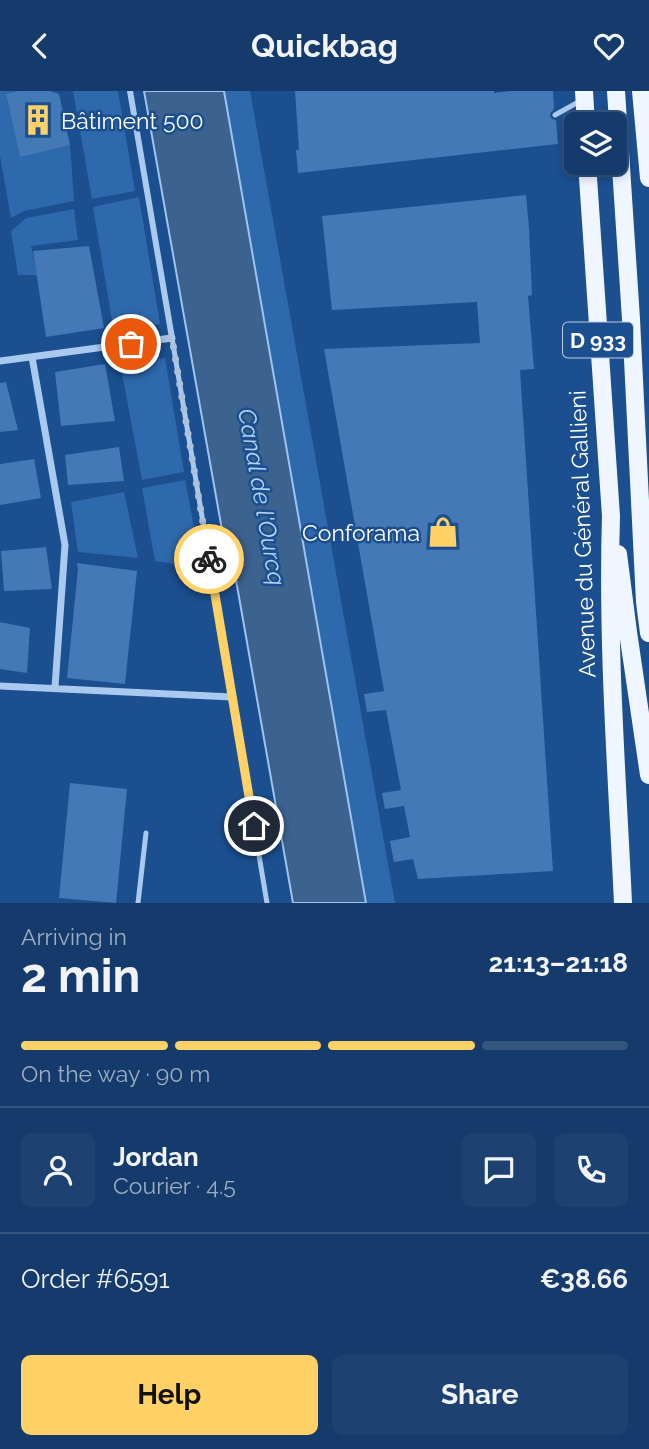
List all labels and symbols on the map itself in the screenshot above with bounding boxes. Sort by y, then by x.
building icon: Bâtiment 500 [21,103,55,137]
place label: Bâtiment 500 [61,107,204,134]
pin [101,314,161,374]
road number: D 933 [563,323,633,357]
street label: Avenue du Général Gallieni [563,390,601,678]
water label: Canal de l'Ourcq [232,406,292,588]
shop icon: Conforama [426,515,460,549]
place label: Conforama [302,519,420,546]
courier [174,524,244,594]
pin [224,796,284,856]

